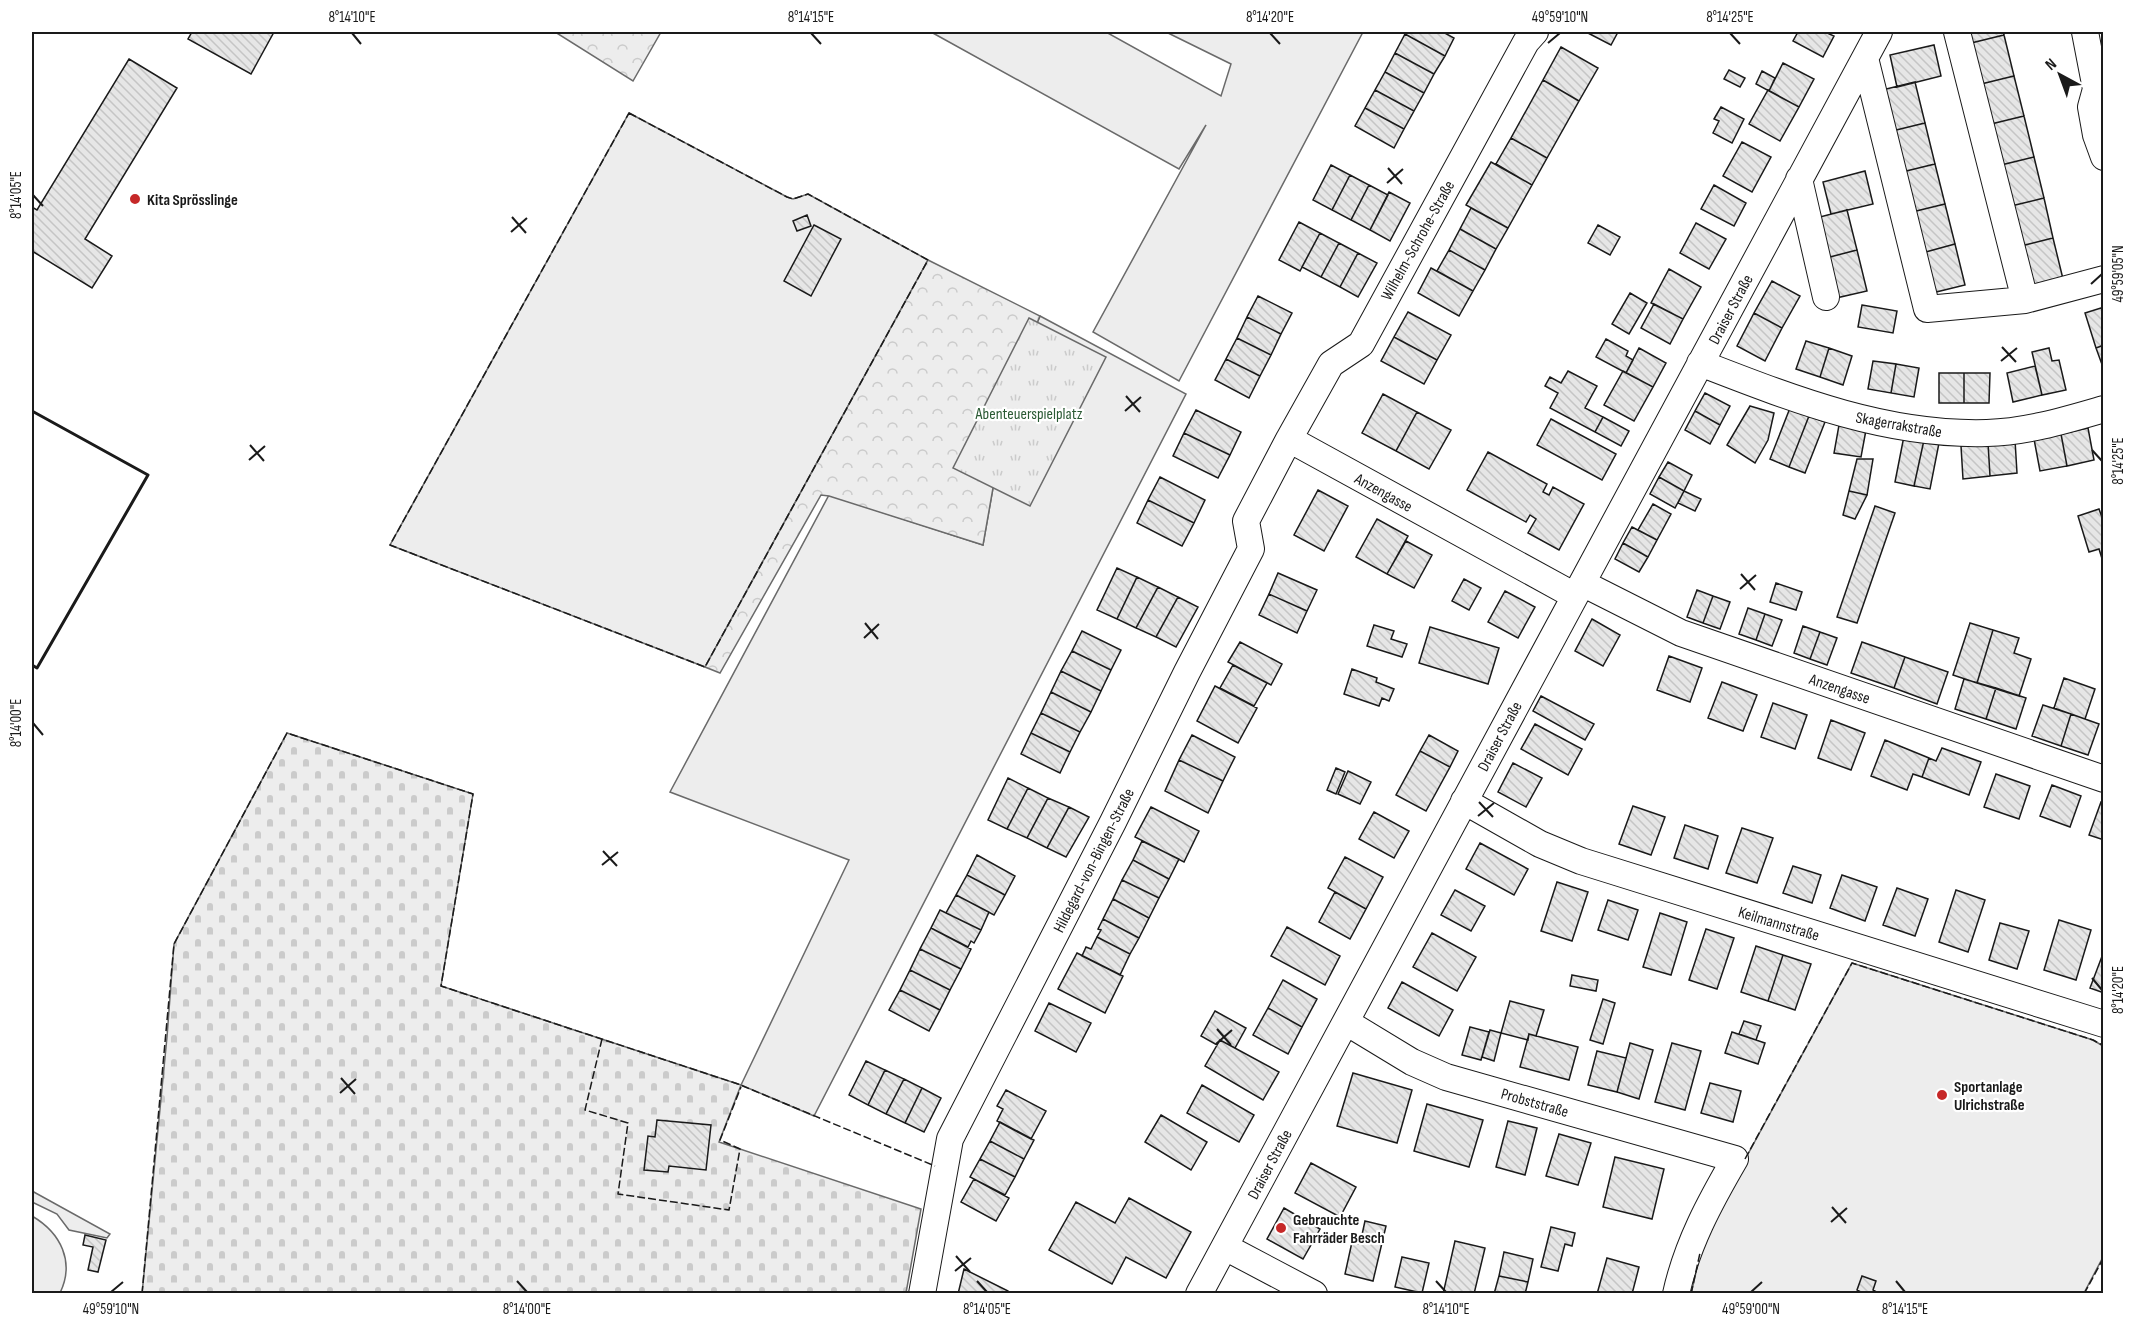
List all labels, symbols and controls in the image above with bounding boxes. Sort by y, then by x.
text: 8°14'10"E [328,8,376,27]
text: 8°14'15"E [788,8,834,27]
text: 8°14'20"E [1246,8,1294,27]
text: 49°59'10"N [1532,8,1588,27]
text: 8°14'25"E [1706,8,1754,27]
north arrow [2030,45,2090,105]
text: N [2042,55,2061,75]
text: 8°14'05"E [7,171,26,219]
street label: Wilhelm-Schrohe-Straße [1377,177,1459,304]
place label: Kita Sprösslinge [147,191,238,210]
marker: Kita Sprösslinge [128,192,142,206]
text: 49°59'05"N [2109,245,2128,303]
street label: Draiser Straße [1705,272,1758,348]
park label: Abenteuerspielplatz [975,405,1083,424]
street label: Skagerrakstraße [1854,409,1943,442]
text: 8°14'25"E [2109,437,2128,485]
street label: Anzengasse [1350,469,1415,517]
street label: Anzengasse [1806,670,1872,709]
text: 8°14'00"E [7,699,26,747]
street label: Draiser Straße [1474,699,1527,775]
street label: Hildegard-von-Bingen-Straße [1050,785,1139,936]
street label: Keilmannstraße [1736,903,1821,946]
text: 8°14'20"E [2109,966,2128,1014]
place label: Sportanlage Ulrichstraße [1954,1078,2025,1115]
street label: Probststraße [1499,1085,1570,1122]
marker: Sportanlage Ulrichstraße [1935,1088,1949,1102]
street label: Draiser Straße [1244,1127,1297,1203]
place label: Gebrauchte Fahrräder Besch [1293,1211,1385,1248]
marker: Gebrauchte Fahrräder Besch [1274,1221,1288,1235]
text: 49°59'10"N [83,1300,139,1319]
text: 8°14'00"E [503,1300,551,1319]
text: 8°14'05"E [963,1300,1011,1319]
text: 8°14'10"E [1422,1300,1470,1319]
text: 49°59'00"N [1722,1300,1780,1319]
text: 8°14'15"E [1882,1300,1928,1319]

